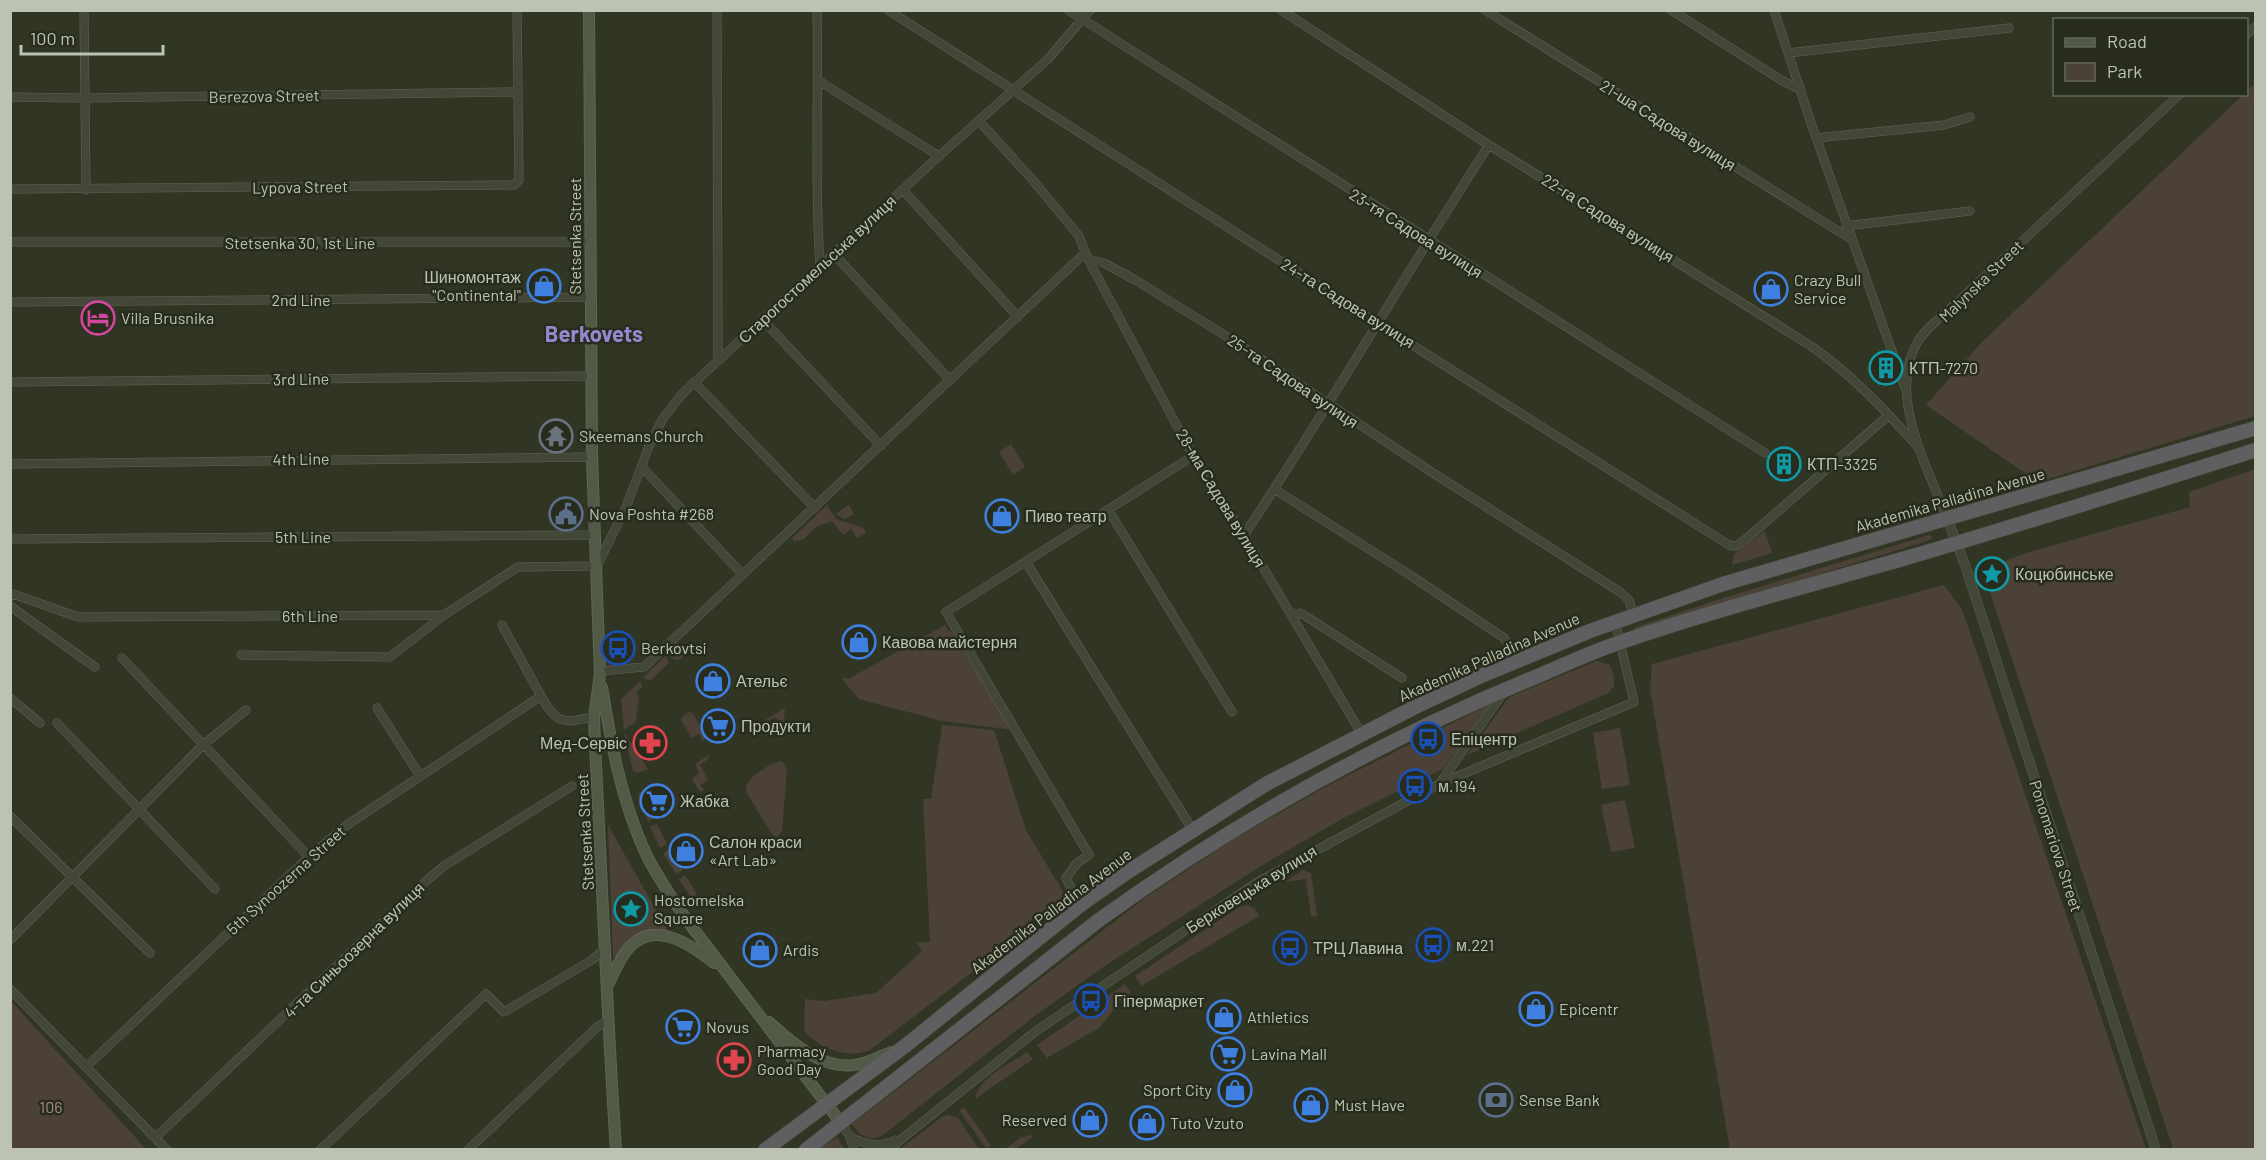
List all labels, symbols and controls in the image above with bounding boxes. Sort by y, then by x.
scale bar [21,18,164,56]
legend [2053,18,2248,96]
text: 100 m [30,27,75,49]
text: Road [2107,30,2147,52]
text: Park [2107,60,2142,82]
street label: 21-ша Садова вулиця [1597,75,1740,174]
street label: Berezova Street [208,85,320,106]
street label: 22-га Садова вулиця [1539,169,1678,266]
street label: Lypova Street [252,176,348,197]
street label: Stetsenka Street [565,178,584,294]
street label: 23-тя Садова вулиця [1346,184,1486,281]
street label: Старогостомельська вулиця [734,191,899,347]
street label: Stetsenka 30, 1st Line [225,233,375,252]
street label: Malynska Street [1935,236,2027,326]
street label: 24-та Садова вулиця [1278,254,1419,351]
place label: Шиномонтаж "Continental" [424,267,521,304]
shop icon: Шиномонтаж "Continental" [526,268,562,304]
place label: Crazy Bull Service [1794,270,1861,307]
shop icon: Crazy Bull Service [1753,271,1789,307]
street label: 2nd Line [271,290,331,309]
hotel icon: Villa Brusnika [80,300,116,336]
place label: Villa Brusnika [121,308,214,327]
district label: Berkovets [545,320,643,346]
street label: 25-та Садова вулиця [1224,330,1362,431]
building icon: КТП-7270 [1868,350,1904,386]
place label: КТП-7270 [1909,358,1978,377]
street label: 3rd Line [273,369,329,388]
temple icon: Skeemans Church [538,418,574,454]
street label: 28-ма Садова вулиця [1173,425,1270,570]
place label: Skeemans Church [579,426,704,445]
building icon: КТП-3325 [1766,446,1802,482]
street label: 4th Line [272,449,329,468]
place label: КТП-3325 [1807,454,1877,473]
street label: Akademika Palladina Avenue [1853,463,2047,536]
public building icon: Nova Poshta #268 [548,496,584,532]
shop icon: Пиво театр [984,498,1020,534]
place label: Nova Poshta #268 [589,504,714,523]
place label: Пиво театр [1025,506,1107,525]
street label: 5th Line [275,527,331,546]
place icon: Коцюбинське [1974,556,2010,592]
place label: Коцюбинське [2015,564,2114,583]
street label: 6th Line [282,606,338,625]
street label: Akademika Palladina Avenue [1395,608,1582,705]
shop icon: Кавова майстерня [841,624,877,660]
bus stop icon: Berkovtsi [600,630,636,666]
place label: Кавова майстерня [882,632,1017,651]
place label: Berkovtsi [641,638,707,657]
shop icon: Ательє [695,663,731,699]
place label: Ательє [736,671,788,690]
supermarket icon: Продукти [700,708,736,744]
place label: Продукти [741,716,811,735]
bus stop icon: Епіцентр [1410,721,1446,757]
pharmacy icon: Мед-Сервіс [632,725,668,761]
place label: Епіцентр [1451,729,1517,748]
place label: Мед-Сервіс [540,733,627,752]
bus stop icon: м.194 [1397,768,1433,804]
street label: Stetsenka Street [572,773,597,891]
place label: м.194 [1438,776,1476,795]
street label: Ponomariova Street [2026,778,2087,914]
supermarket icon: Жабка [639,783,675,819]
place label: Жабка [680,791,729,810]
street label: 5th Synoozerna Street [222,821,349,938]
place label: Салон краси «Art Lab» [709,832,802,869]
shop icon: Салон краси «Art Lab» [668,833,704,869]
street label: Берковецька вулиця [1182,841,1320,936]
street label: Akademika Palladina Avenue [967,844,1135,977]
street label: 4-та Синьоозерна вулиця [280,878,428,1022]
place label: Hostomelska Square [654,890,744,927]
place icon: Hostomelska Square [613,891,649,927]
bus stop icon: м.221 [1415,927,1451,963]
bus stop icon: ТРЦ Лавина [1272,930,1308,966]
shop icon: Ardis [742,932,778,968]
place label: м.221 [1456,935,1494,954]
place label: ТРЦ Лавина [1313,938,1403,957]
place label: Ardis [783,940,819,959]
bus stop icon: Гіпермаркет [1073,983,1109,1019]
place label: Гіпермаркет [1114,991,1205,1010]
shop icon: Epicentr [1518,991,1554,1027]
shop icon: Athletics [1206,999,1242,1035]
place label: Epicentr [1559,999,1619,1018]
place label: Athletics [1247,1007,1309,1026]
supermarket icon: Novus [665,1009,701,1045]
place label: Novus [706,1017,749,1036]
supermarket icon: Lavina Mall [1210,1036,1246,1072]
place label: Pharmacy Good Day [757,1041,827,1078]
pharmacy icon: Pharmacy Good Day [716,1042,752,1078]
place label: Lavina Mall [1251,1044,1327,1063]
shop icon: Sport City [1217,1072,1253,1108]
place label: Sport City [1143,1080,1213,1099]
bank icon: Sense Bank [1478,1082,1514,1118]
shop icon: Must Have [1293,1087,1329,1123]
place label: Sense Bank [1519,1090,1600,1109]
place label: Must Have [1334,1095,1405,1114]
park label: 106 [40,1097,62,1116]
shop icon: Reserved [1072,1102,1108,1138]
shop icon: Tuto Vzuto [1129,1105,1165,1141]
place label: Reserved [1002,1110,1067,1129]
place label: Tuto Vzuto [1170,1113,1244,1132]

